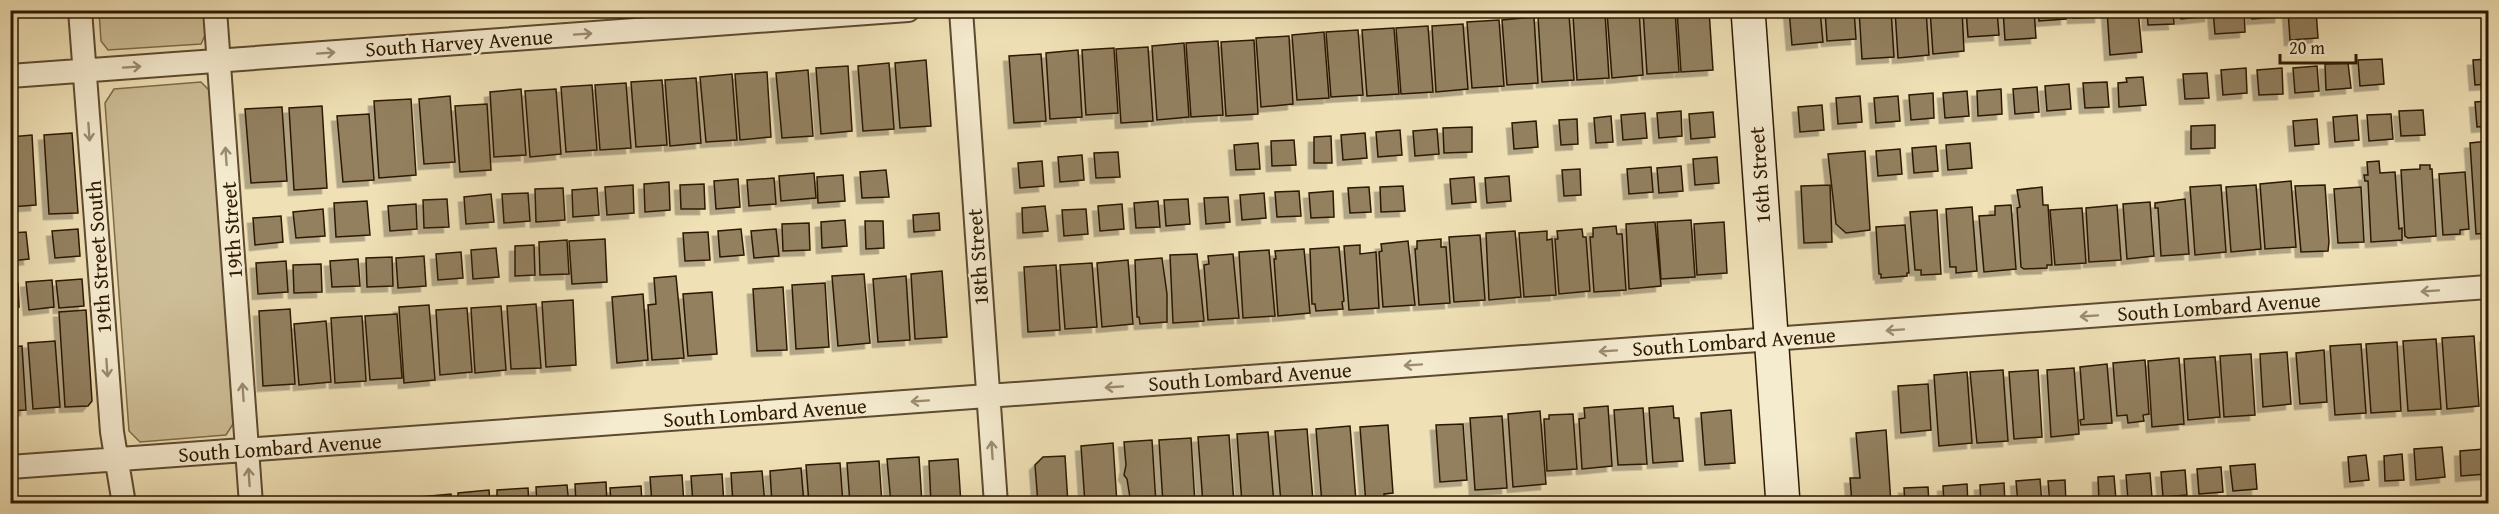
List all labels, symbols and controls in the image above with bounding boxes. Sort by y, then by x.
street label: South Harvey Avenue [364,20,554,65]
scale bar [2280,27,2356,65]
one-way arrow [573,29,593,40]
text: 20 m [2289,34,2325,61]
one-way arrow [316,47,336,58]
one-way arrow [121,62,141,73]
one-way arrow [84,121,95,141]
street label: 16th Street [1741,125,1778,225]
one-way arrow [220,146,231,166]
street label: 19th Street South [78,179,119,335]
street label: 19th Street [213,180,250,280]
street label: 18th Street [959,207,996,307]
street label: South Lombard Avenue [2116,284,2322,329]
one-way arrow [2421,286,2441,297]
one-way arrow [2080,311,2100,322]
street label: South Lombard Avenue [1631,319,1837,364]
one-way arrow [1885,325,1905,336]
one-way arrow [1598,346,1618,357]
street label: South Lombard Avenue [1147,354,1353,399]
one-way arrow [102,358,113,378]
one-way arrow [1404,360,1424,371]
one-way arrow [1105,382,1125,393]
one-way arrow [238,383,249,403]
street label: South Lombard Avenue [662,390,868,435]
one-way arrow [910,396,930,407]
street label: South Lombard Avenue [177,425,383,470]
one-way arrow [986,440,997,460]
one-way arrow [244,468,255,487]

